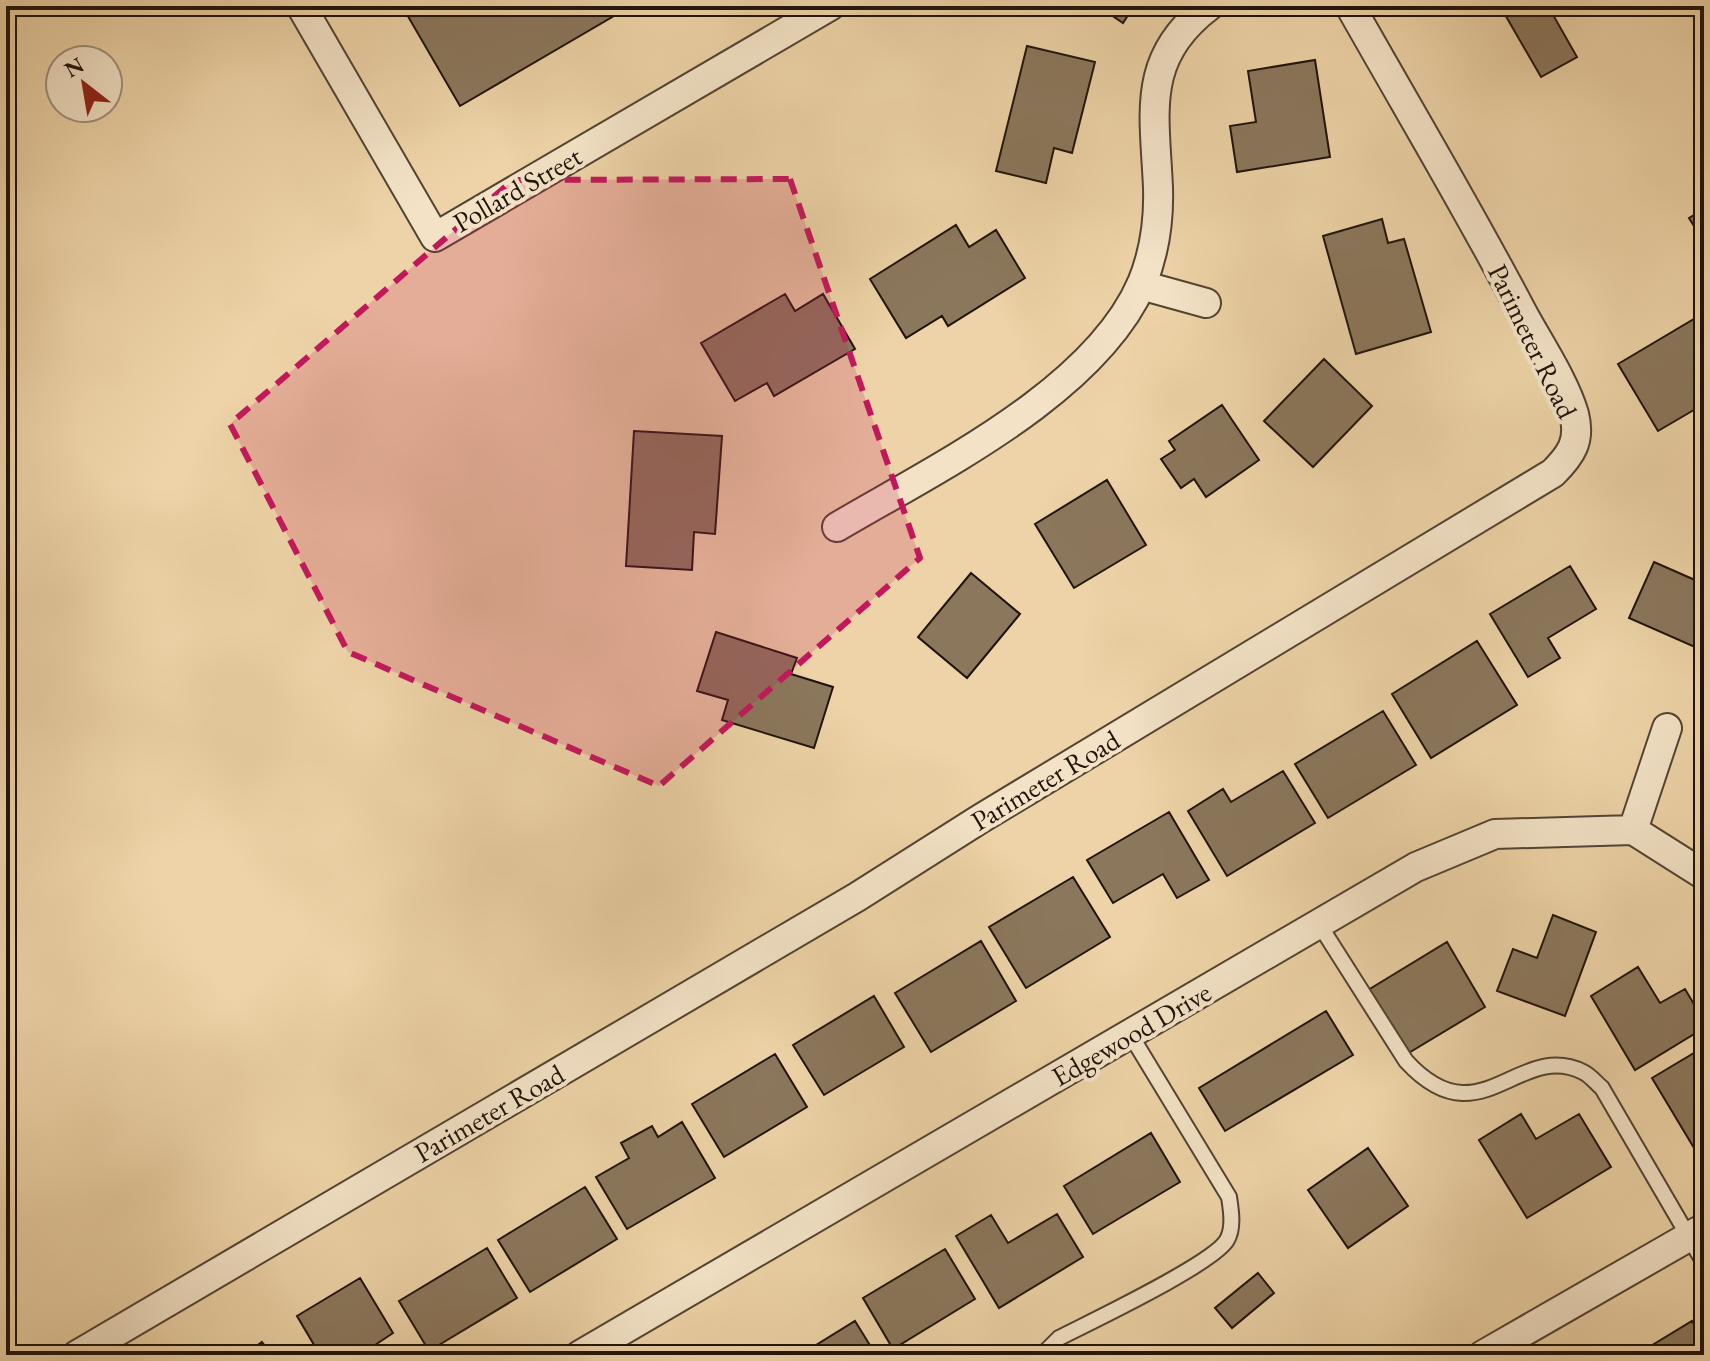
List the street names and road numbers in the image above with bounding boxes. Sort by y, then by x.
street label: Pollard Street [446,138,588,240]
street label: Parimeter Road [1480,258,1586,425]
street label: Parimeter Road [964,721,1127,839]
street label: Edgewood Drive [1045,974,1217,1094]
street label: Parimeter Road [408,1055,571,1170]

